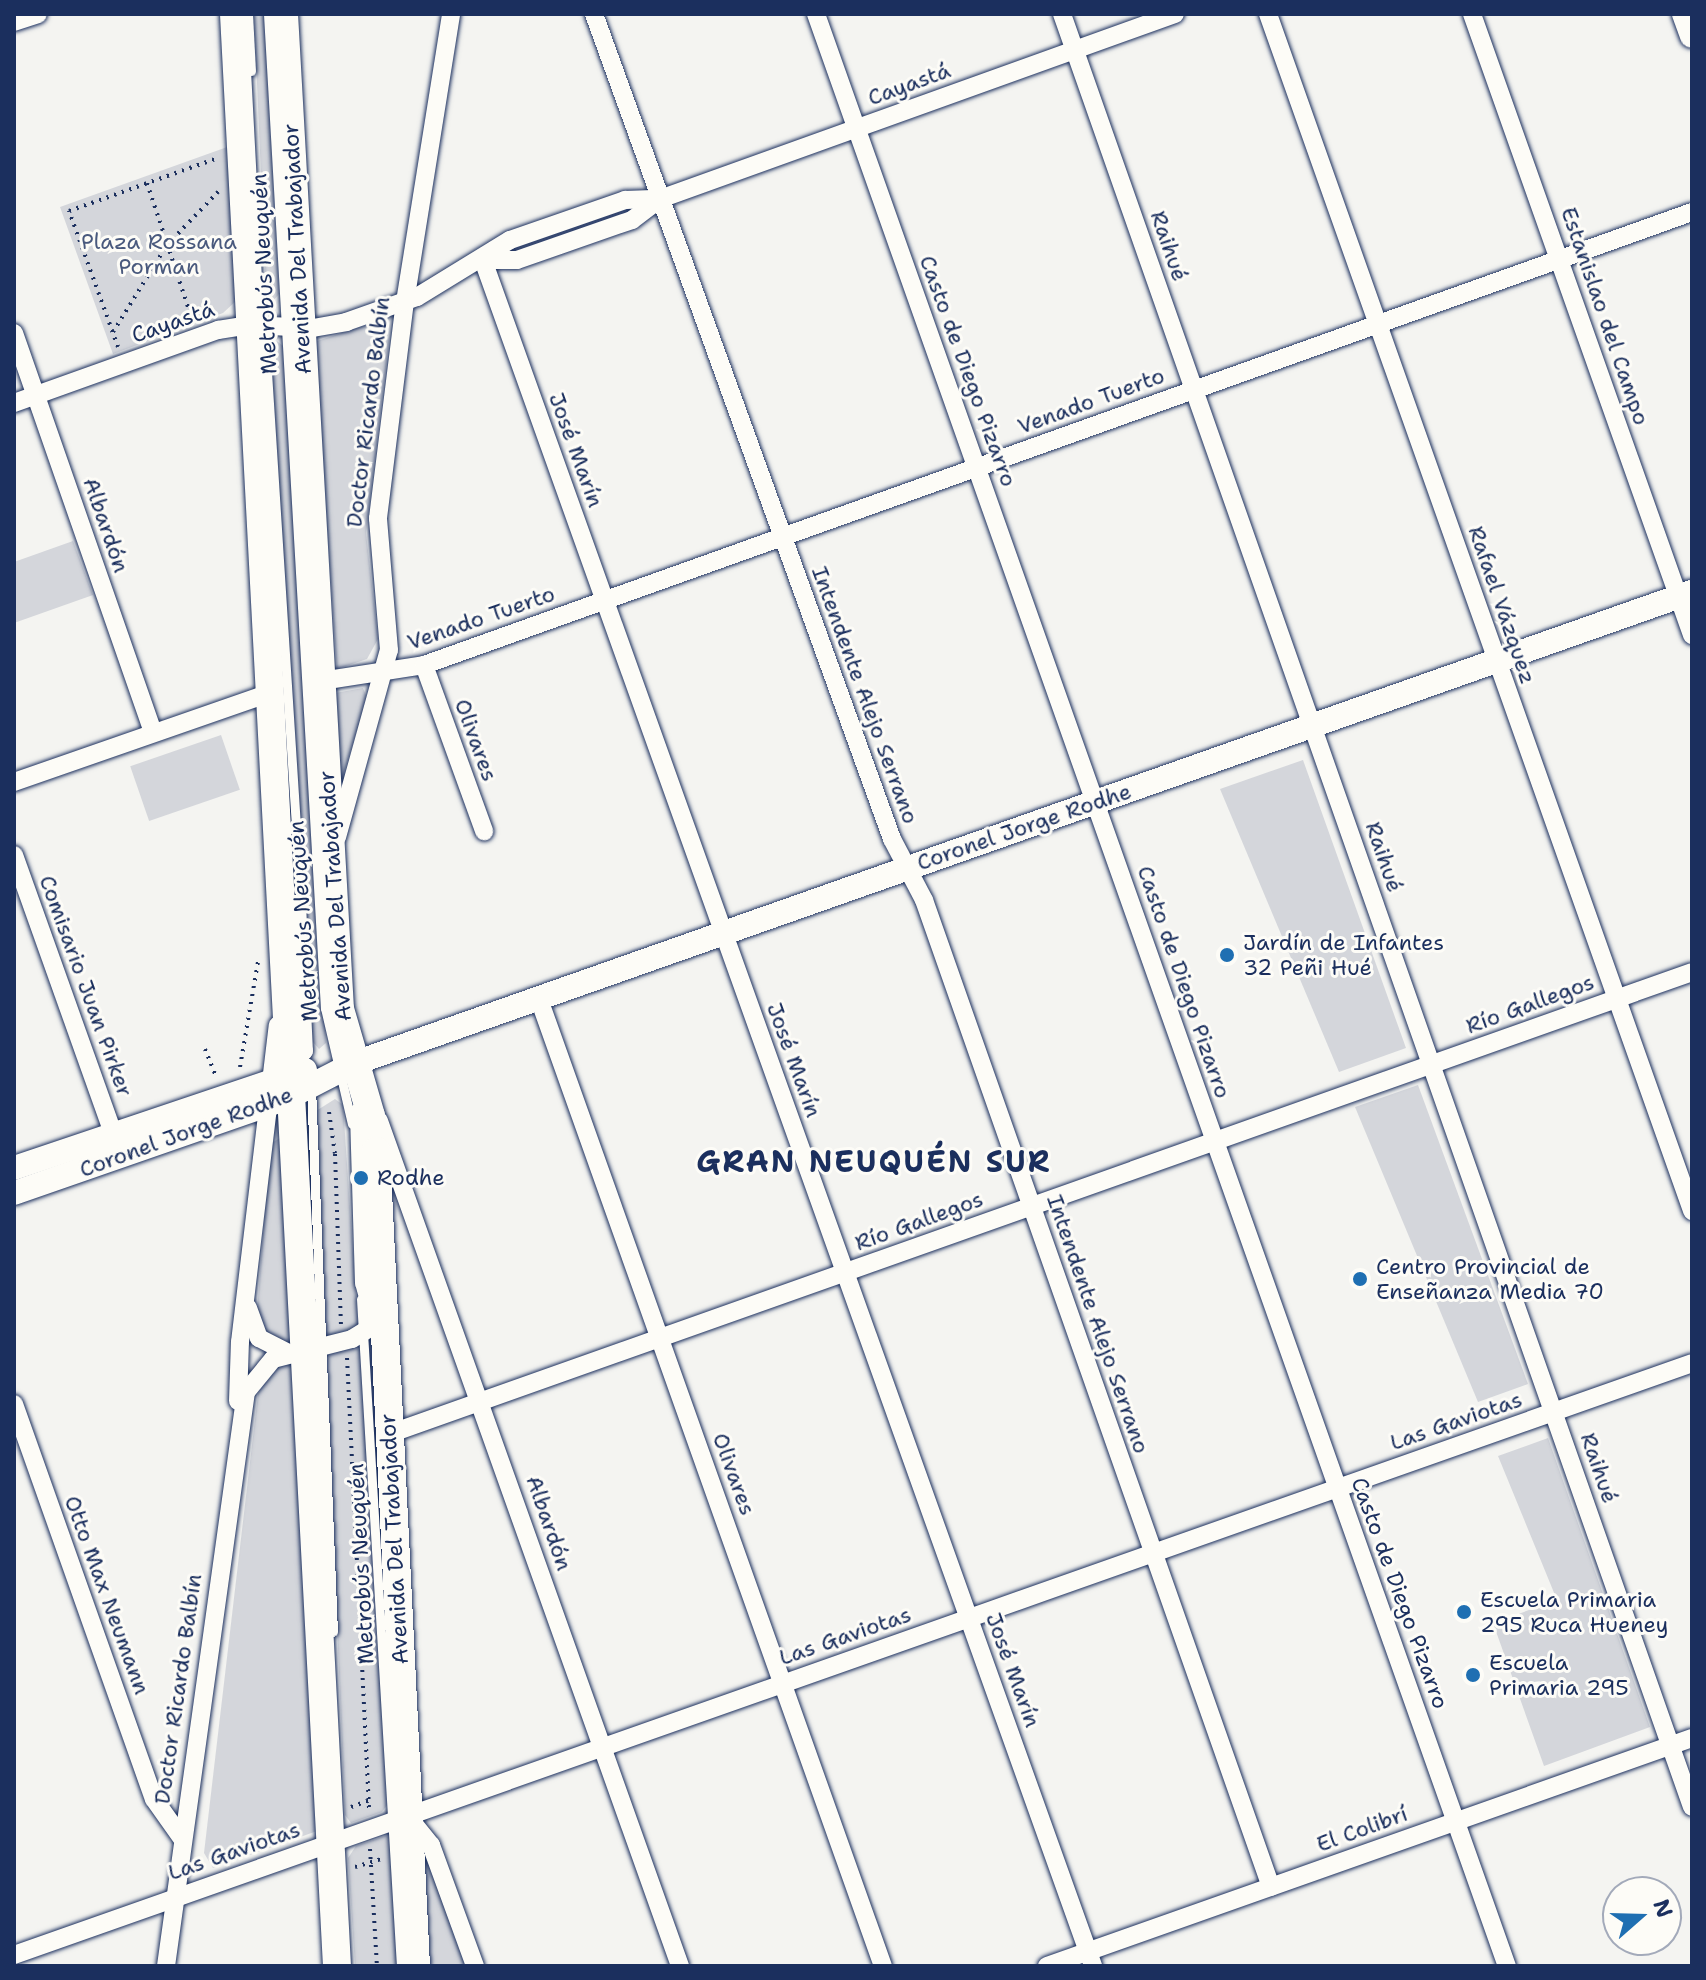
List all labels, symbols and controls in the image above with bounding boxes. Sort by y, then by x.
street label: Cayastá [864,57,954,111]
street label: Avenida Del Trabajador [277,123,317,375]
street label: Metrobús Neuquén [246,173,282,375]
street label: Estanislao del Campo [1555,204,1655,428]
street label: Raihué [1145,207,1193,285]
park label: Plaza Rossana Porman [81,228,237,280]
street label: Casto de Diego Pizarro [914,252,1022,490]
street label: Doctor Ricardo Balbín [341,295,395,529]
street label: Cayastá [128,296,218,348]
street label: Venado Tuerto [1014,362,1168,440]
street label: José Marín [543,389,609,511]
street label: Albardón [77,474,135,576]
street label: Rafael Vázquez [1463,523,1541,687]
street label: Intendente Alejo Serrano [806,563,924,827]
street label: Venado Tuerto [404,580,558,656]
street label: Olivares [449,695,503,785]
street label: Avenida Del Trabajador [313,770,357,1022]
street label: Coronel Jorge Rodhe [913,778,1135,876]
street label: Raihué [1360,818,1408,896]
street label: Metrobús Neuquén [283,820,323,1022]
street label: Casto de Diego Pizarro [1132,862,1236,1102]
street label: Comisario Juan Pirker [34,872,138,1100]
place label: Jardín de Infantes 32 Peñi Hué [1243,929,1444,980]
marker: Jardín de Infantes 32 Peñi Hué [1218,946,1236,964]
street label: Río Gallegos [1462,969,1598,1039]
street label: José Marín [761,999,827,1121]
street label: Coronel Jorge Rodhe [76,1081,296,1183]
district label: GRAN NEUQUÉN SUR [696,1144,1052,1180]
place label: Rodhe [377,1165,445,1191]
marker: Rodhe [352,1169,370,1187]
street label: Río Gallegos [851,1186,987,1256]
street label: Intendente Alejo Serrano [1041,1191,1155,1457]
place label: Centro Provincial de Enseñanza Media 70 [1376,1253,1604,1304]
marker: Centro Provincial de Enseñanza Media 70 [1351,1270,1369,1288]
street label: Las Gaviotas [1387,1386,1525,1456]
street label: Avenida Del Trabajador [374,1413,414,1665]
street label: Olivares [707,1429,761,1519]
street label: Raihué [1575,1429,1623,1507]
street label: Metrobús Neuquén [343,1463,379,1665]
street label: Albardón [520,1472,578,1574]
street label: Casto de Diego Pizarro [1346,1474,1454,1712]
street label: Otto Max Neumann [59,1492,155,1698]
street label: Doctor Ricardo Balbín [149,1572,207,1806]
place label: Escuela Primaria 295 Ruca Hueney [1480,1586,1668,1638]
street label: Las Gaviotas [776,1601,914,1671]
marker: Escuela Primaria 295 Ruca Hueney [1455,1603,1473,1621]
street label: José Marín [980,1609,1046,1731]
place label: Escuela Primaria 295 [1489,1649,1629,1700]
marker: Escuela Primaria 295 [1464,1666,1482,1684]
street label: El Colibrí [1313,1800,1411,1858]
street label: Las Gaviotas [165,1816,303,1886]
north arrow [1602,1876,1682,1956]
text: N [1647,1895,1680,1921]

